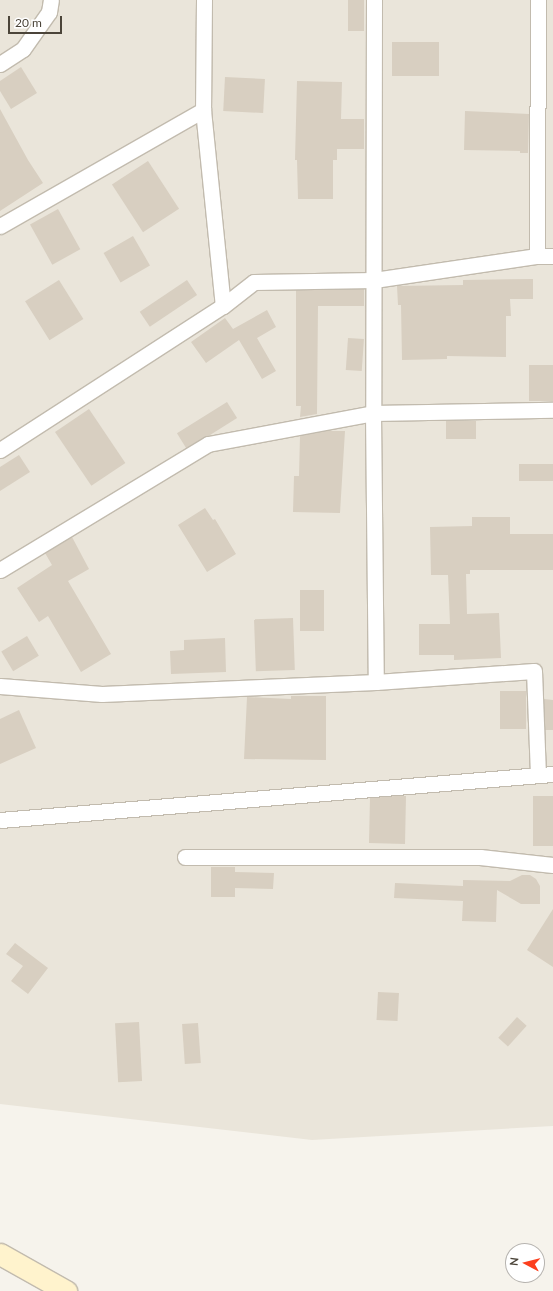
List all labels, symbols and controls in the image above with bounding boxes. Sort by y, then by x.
scale bar [10,8,64,34]
text: 20 m [15,15,42,30]
north arrow [505,1243,545,1283]
text: N [507,1257,521,1267]

